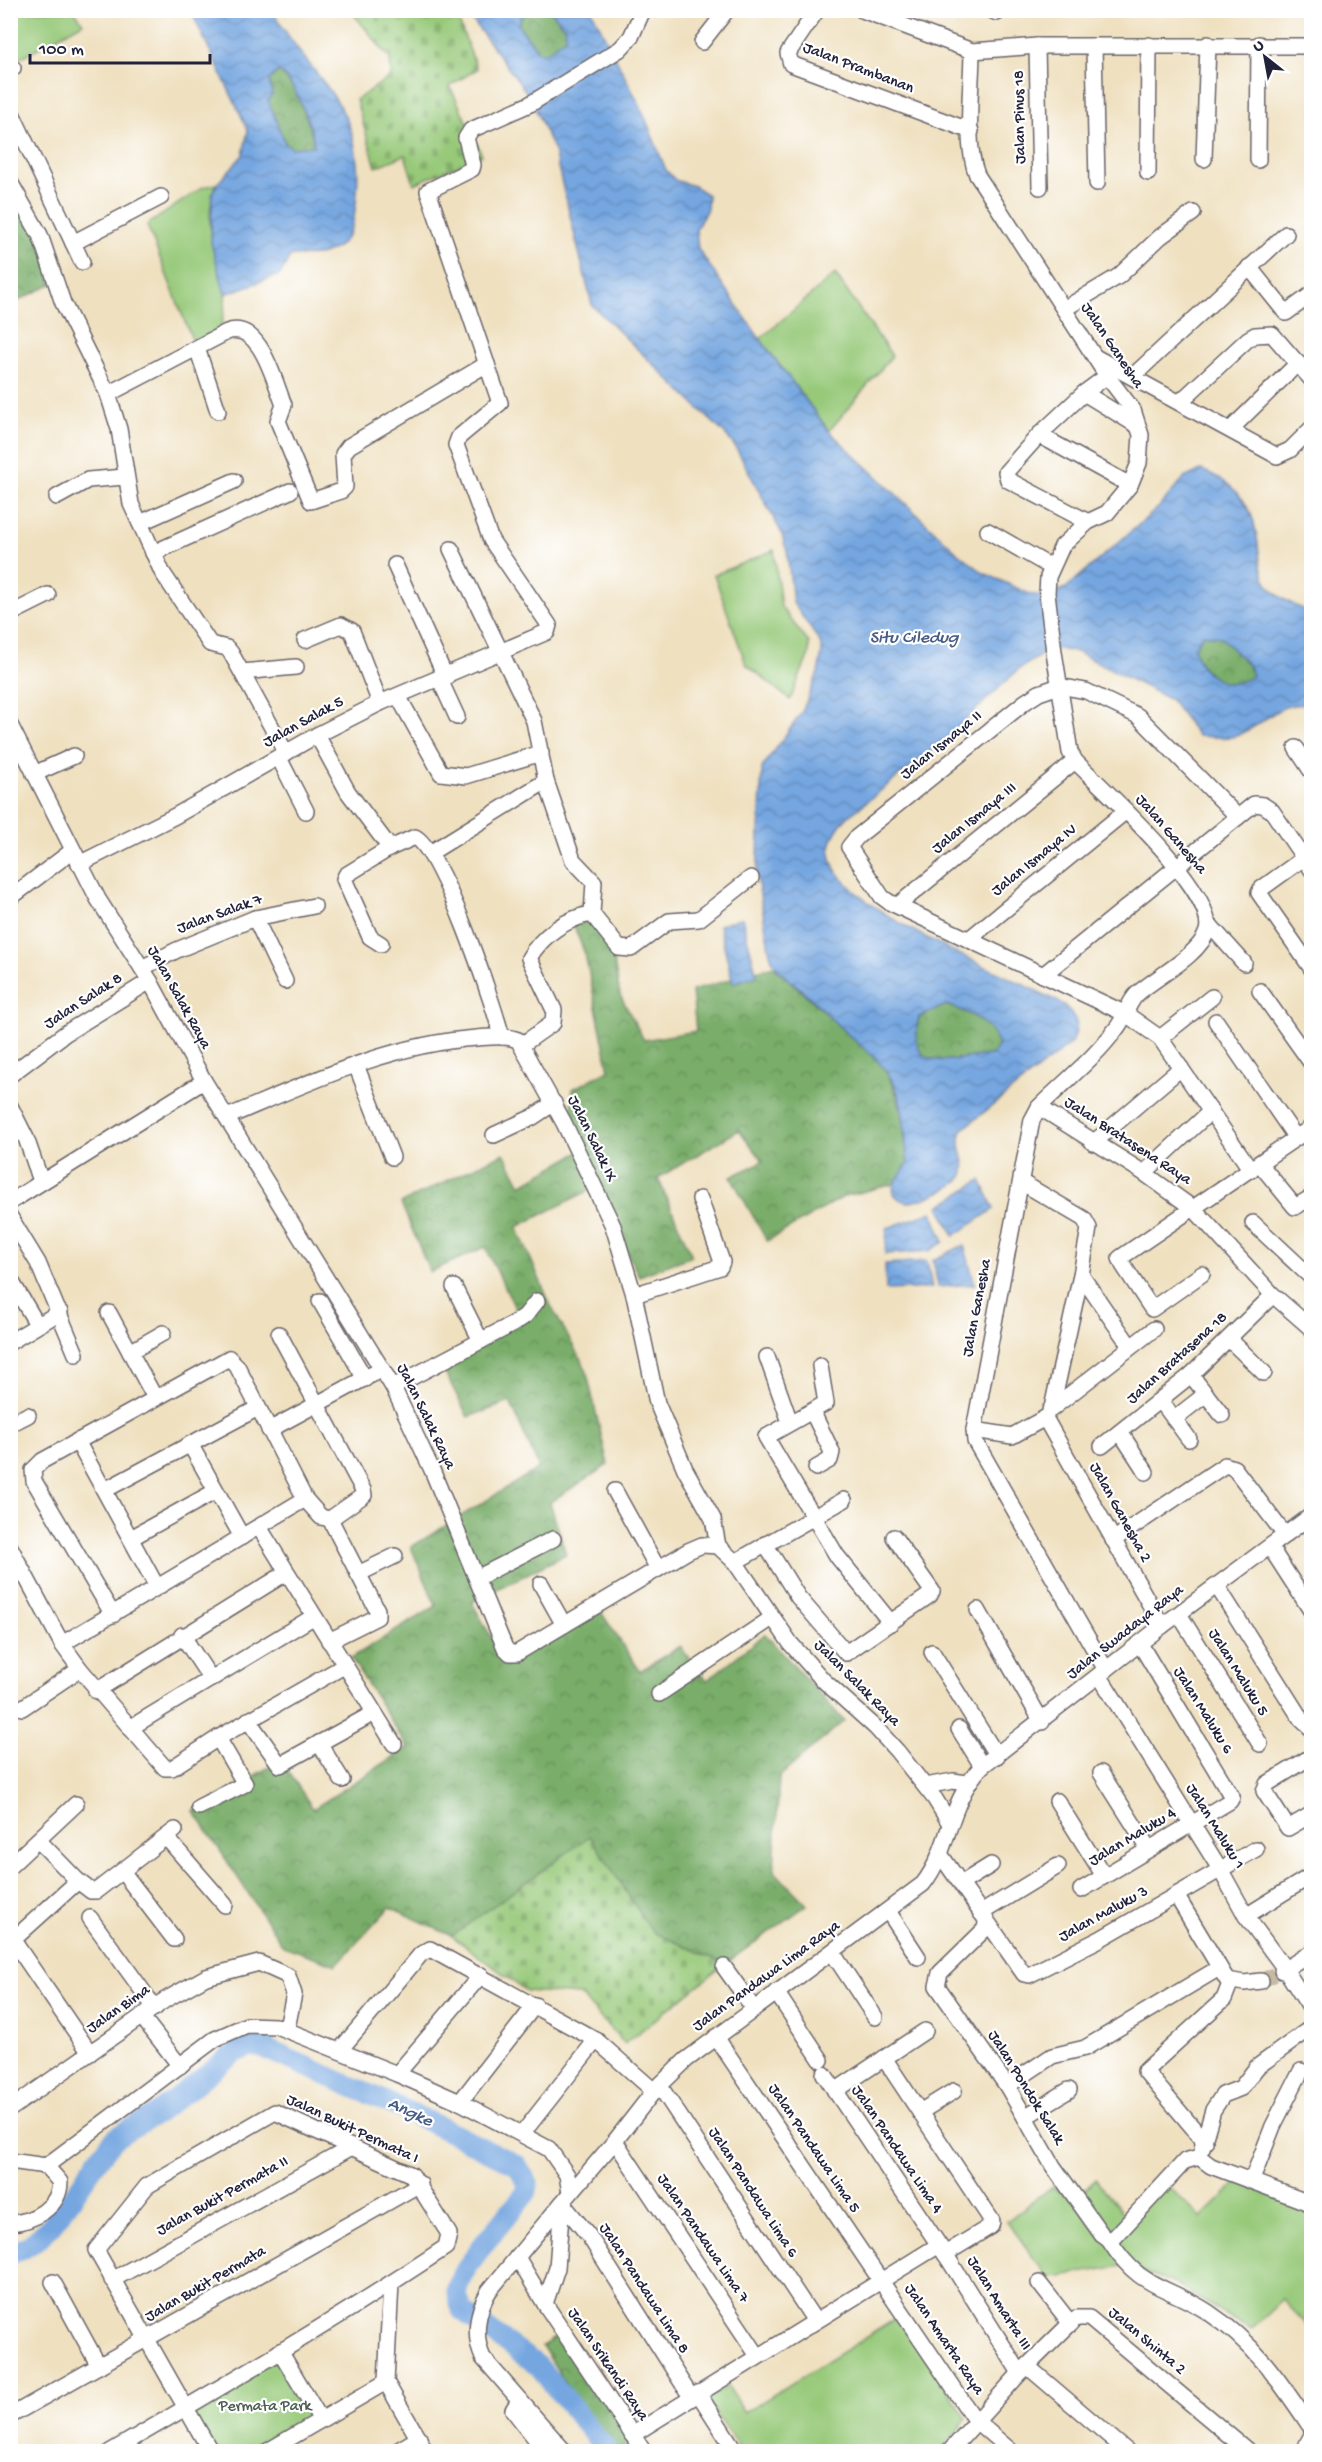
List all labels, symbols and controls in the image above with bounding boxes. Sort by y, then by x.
scale bar [30,27,210,65]
north arrow [1235,27,1295,87]
text: U [1250,36,1269,58]
street label: Jalan Prambanan [800,39,917,99]
text: 100 m [38,40,84,61]
street label: Jalan Pinus 18 [1011,70,1031,164]
street label: Jalan Ganesha [1075,300,1147,393]
water label: Situ Ciledug [870,628,960,649]
street label: Jalan Salak 5 [260,693,348,753]
street label: Jalan Ismaya II [897,707,987,785]
street label: Jalan Ismaya III [929,779,1021,859]
street label: Jalan Ganesha [1130,791,1210,880]
street label: Jalan Ismaya IV [988,821,1082,901]
street label: Jalan Salak 7 [175,891,266,939]
street label: Jalan Salak Raya [142,943,215,1054]
street label: Jalan Salak 8 [41,970,127,1034]
street label: Jalan Salak IX [562,1093,620,1185]
street label: Jalan Bratasena Raya [1060,1094,1195,1191]
street label: Jalan Ganesha [959,1256,997,1359]
street label: Jalan Bratasena 18 [1124,1309,1232,1409]
street label: Jalan Salak Raya [391,1361,459,1474]
street label: Jalan Ganesha 2 [1084,1460,1154,1566]
street label: Jalan Swadaya Raya [1064,1581,1189,1684]
street label: Jalan Maluku 5 [1203,1626,1271,1720]
street label: Jalan Salak Raya [809,1637,904,1732]
street label: Jalan Maluku 6 [1168,1664,1237,1759]
street label: Jalan Maluku 1 [1180,1781,1248,1873]
street label: Jalan Maluku 4 [1086,1804,1180,1871]
street label: Jalan Maluku 3 [1056,1883,1152,1947]
street label: Jalan Pandawa Lima Raya [690,1917,845,2037]
street label: Jalan Bima [84,1981,155,2039]
street label: Jalan Pondok Salak [982,2028,1069,2150]
street label: Jalan Pandawa Lima 5 [763,2081,863,2217]
street label: Jalan Pandawa Lima 4 [846,2082,946,2218]
street label: Jalan Bukit Permata I [283,2091,421,2169]
water label: Angke [384,2094,436,2133]
street label: Jalan Pandawa Lima 6 [703,2124,802,2262]
street label: Jalan Bukit Permata II [154,2153,292,2241]
street label: Jalan Pandawa Lima 7 [652,2171,753,2308]
street label: Jalan Pandawa Lima 8 [594,2220,692,2358]
street label: Jalan Bukit Permata [142,2242,271,2327]
street label: Jalan Amarta III [962,2253,1034,2355]
street label: Jalan Amarta Raya [899,2281,988,2400]
street label: Jalan Shinta 2 [1103,2304,1189,2380]
street label: Jalan Srikandi Raya [562,2305,652,2426]
park label: Permata Park [218,2398,313,2417]

